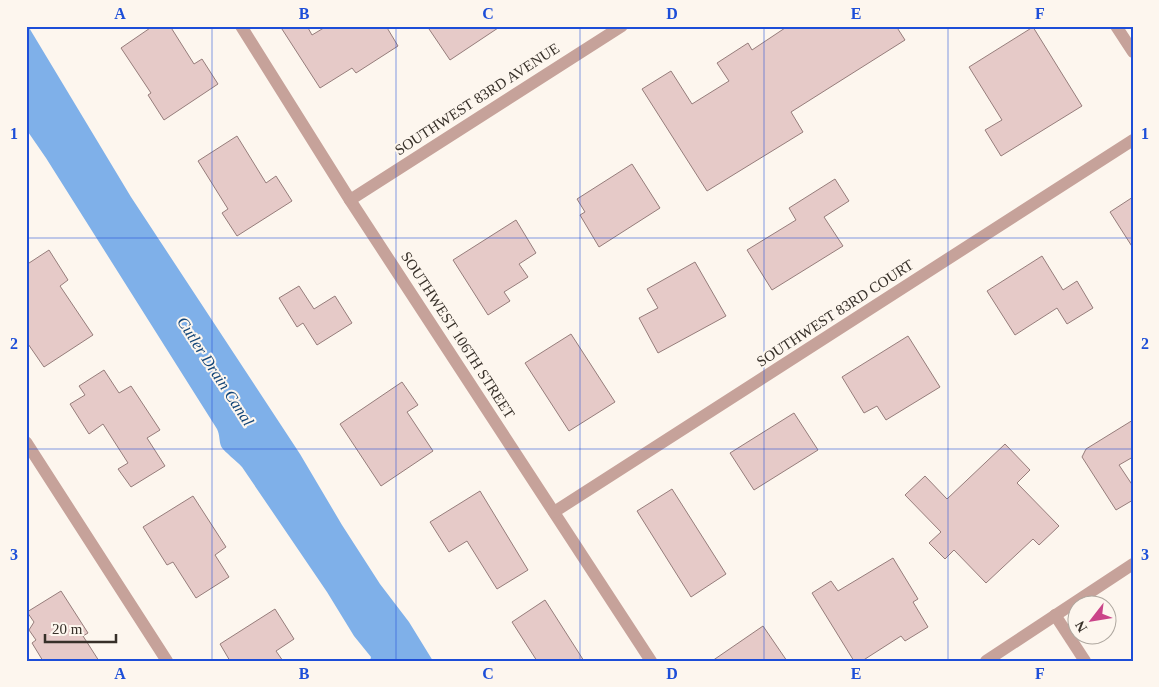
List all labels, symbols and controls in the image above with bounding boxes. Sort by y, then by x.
text: A [114,5,126,22]
text: B [299,5,310,22]
text: C [482,5,494,22]
text: D [666,5,678,22]
text: E [851,5,861,22]
text: F [1035,5,1045,22]
street label: SOUTHWEST 83RD AVENUE [392,40,562,158]
text: 1 [10,125,18,142]
text: 1 [1141,125,1149,142]
street label: SOUTHWEST 106TH STREET [398,249,518,421]
street label: SOUTHWEST 83RD COURT [754,256,916,370]
water label: Cutler Drain Canal [174,314,257,429]
text: 2 [10,335,18,352]
text: 2 [1141,335,1149,352]
text: 3 [10,546,18,563]
text: 3 [1141,546,1149,563]
north arrow [1066,594,1116,644]
scale bar [45,612,116,644]
text: N [1072,618,1090,635]
text: 20 m [52,621,83,637]
text: A [114,665,126,682]
text: B [299,665,310,682]
text: C [482,665,494,682]
text: D [666,665,678,682]
text: E [851,665,861,682]
text: F [1035,665,1045,682]

